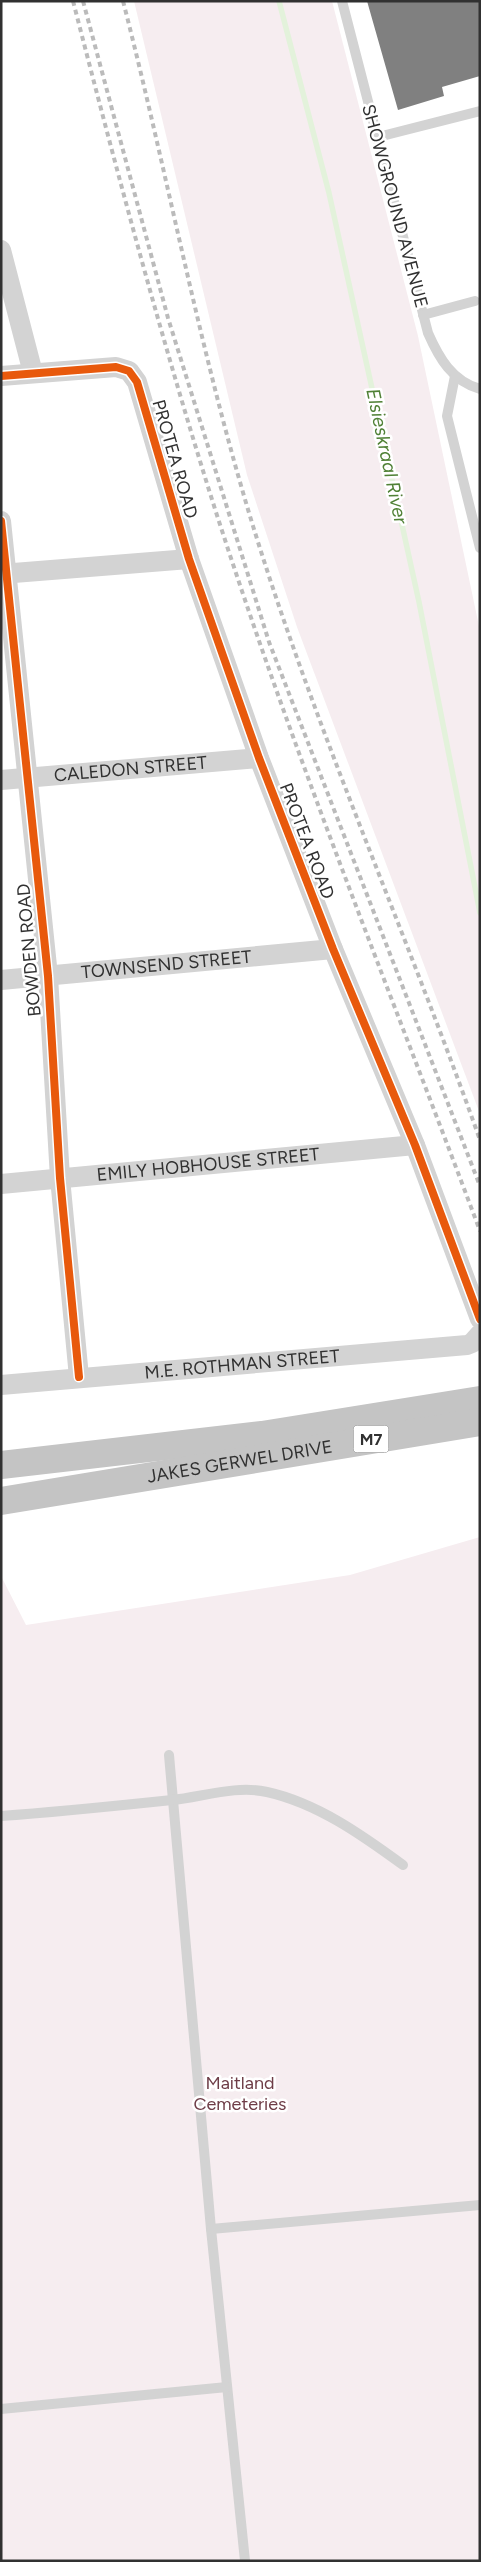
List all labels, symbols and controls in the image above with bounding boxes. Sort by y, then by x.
street label: SHOWGROUND AVENUE [357,102,433,310]
water label: Elsieskraal River [361,386,413,526]
street label: PROTEA ROAD [148,397,202,521]
street label: CALEDON STREET [53,751,208,786]
street label: PROTEA ROAD [275,780,339,902]
street label: BOWDEN ROAD [12,883,46,1017]
street label: TOWNSEND STREET [80,946,252,983]
street label: EMILY HOBHOUSE STREET [96,1143,321,1186]
street label: M.E. ROTHMAN STREET [144,1345,341,1384]
road number: M7 [354,1426,388,1452]
street label: JAKES GERWEL DRIVE [145,1435,334,1488]
park label: Maitland Cemeteries [193,2072,287,2115]

